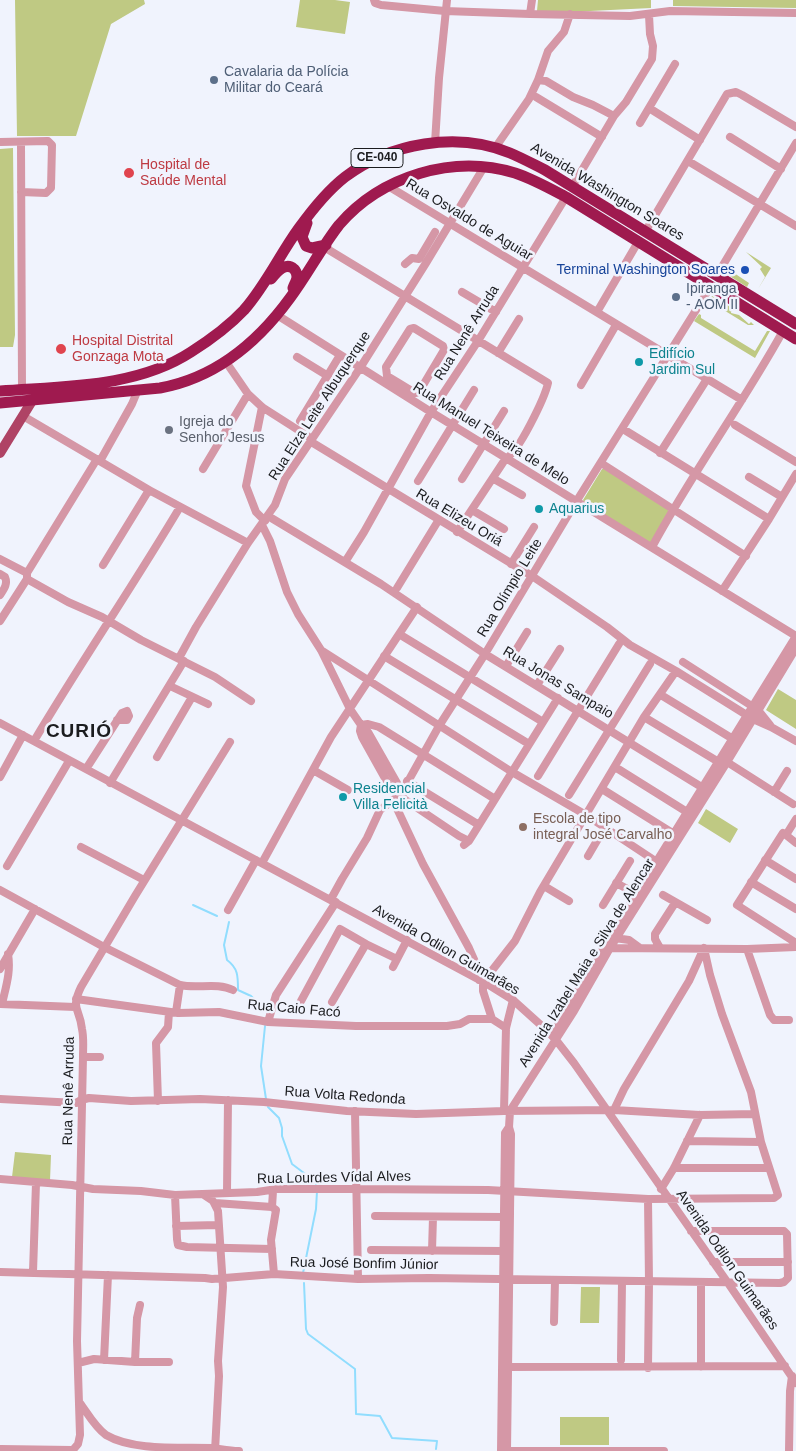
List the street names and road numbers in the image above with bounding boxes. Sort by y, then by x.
street label: Avenida Washington Soares [527,140,687,244]
road number: CE-040 [351,148,403,168]
street label: Rua Osvaldo de Aguiar [403,176,535,264]
street label: Rua Nenê Arruda [431,282,503,384]
street label: Rua Elza Leite Albuquerque [265,328,375,484]
street label: Rua Manuel Teixeira de Melo [410,379,572,489]
street label: Rua Elizeu Oriá [413,486,505,550]
street label: Rua Olímpio Leite [474,536,546,640]
street label: Rua Jonas Sampaio [500,643,616,723]
street label: Avenida Izabel Maia e Silva de Alencar [516,856,658,1070]
street label: Avenida Odilon Guimarães [369,901,523,999]
street label: Rua Caio Facó [247,997,341,1021]
street label: Rua Nenê Arruda [60,1036,78,1146]
street label: Rua Volta Redonda [284,1083,406,1109]
street label: Rua Lourdes Vídal Alves [257,1168,411,1188]
street label: Avenida Odilon Guimarães [672,1187,782,1333]
street label: Rua José Bonfim Júnior [290,1254,438,1274]

